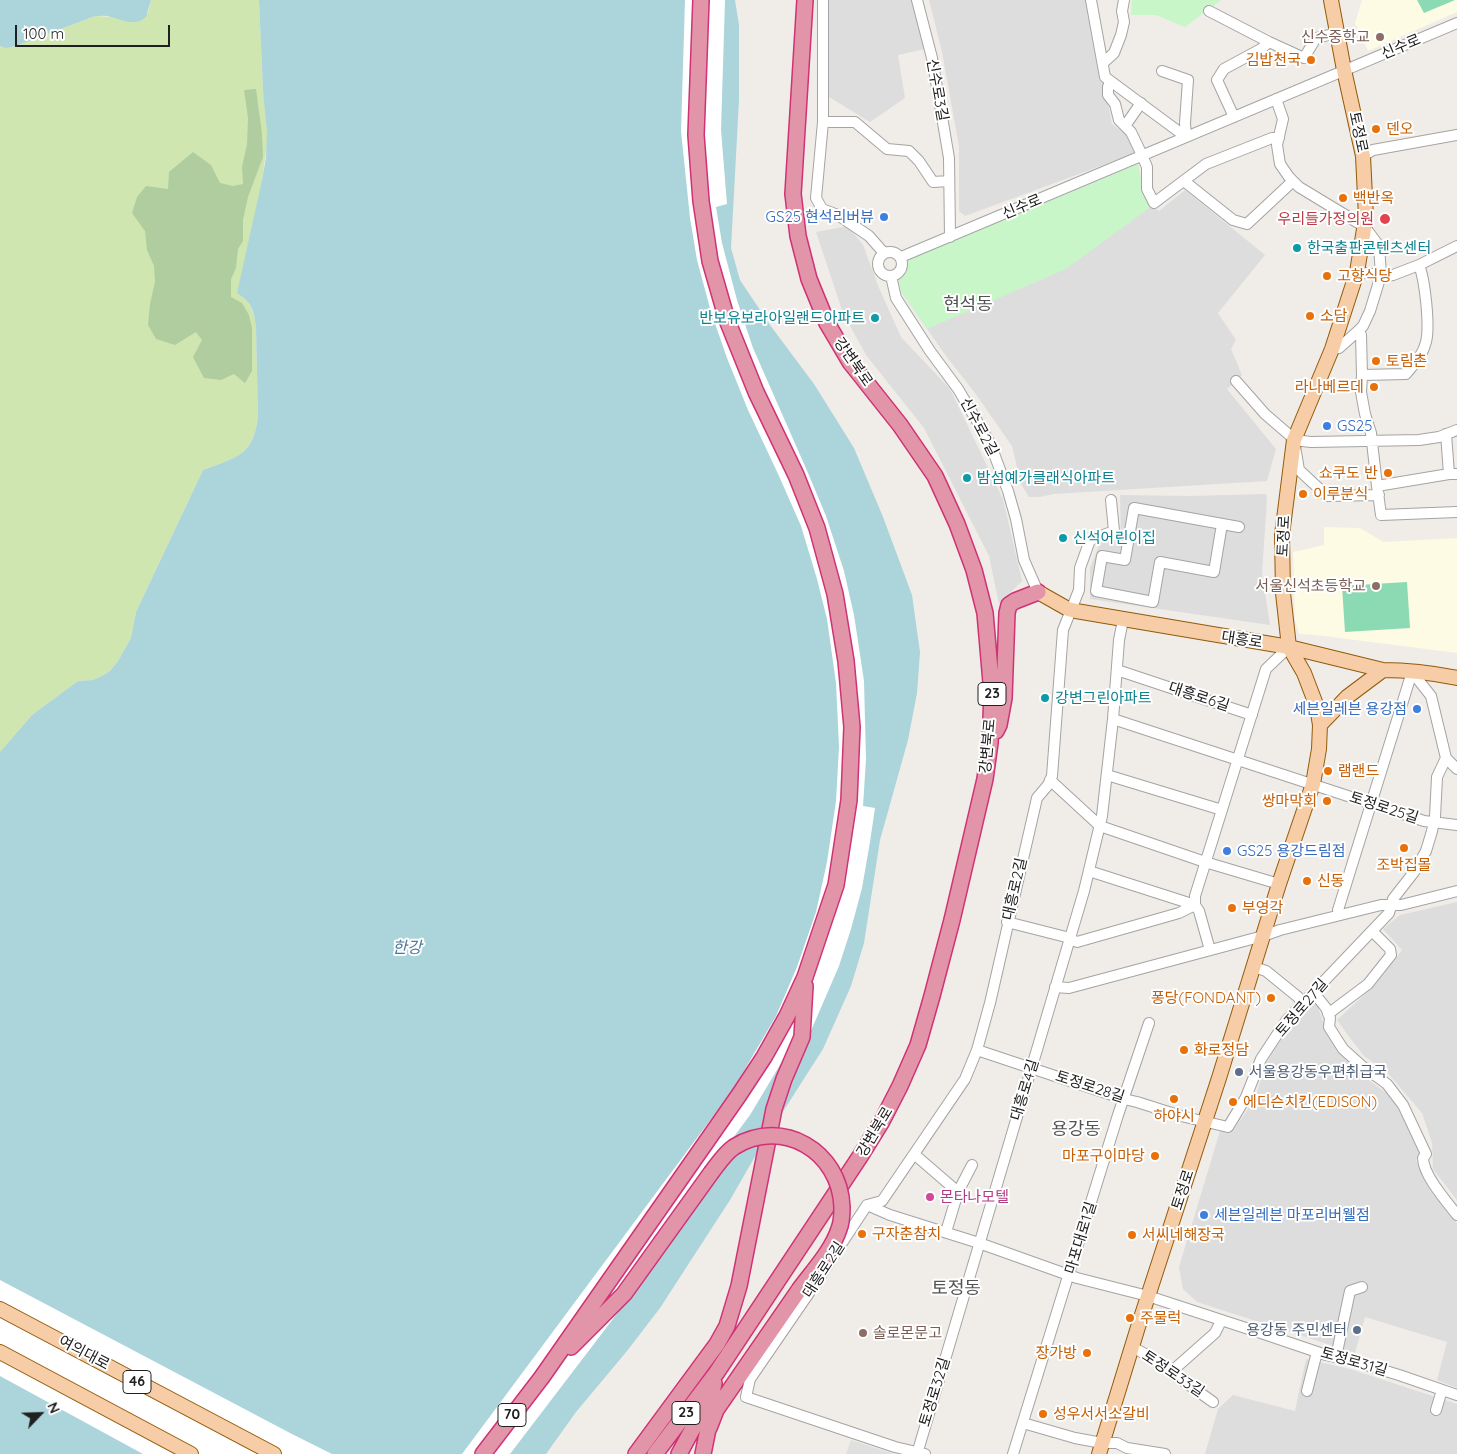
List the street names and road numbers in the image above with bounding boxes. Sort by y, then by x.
street label: 신수로 [1378,31,1424,63]
street label: 신수로3길 [923,57,951,123]
street label: 토정로 [1345,110,1371,154]
street label: 신수로 [999,191,1045,223]
street label: 강변북로 [830,334,876,390]
street label: 신수로2길 [956,395,1002,459]
street label: 토정로 [1274,515,1294,557]
street label: 대흥로 [1220,628,1264,652]
street label: 대흥로6길 [1166,679,1232,715]
road number: 23 [978,682,1006,706]
street label: 강변북로 [977,718,999,774]
street label: 토정로25길 [1347,788,1421,828]
street label: 대흥로2길 [999,856,1031,922]
street label: 토정로27길 [1272,975,1332,1041]
street label: 대흥로4길 [1007,1057,1043,1123]
street label: 토정로28길 [1053,1067,1127,1107]
street label: 강변북로 [853,1104,897,1160]
street label: 토정로 [1168,1168,1198,1212]
street label: 마포대로1길 [1061,1200,1101,1276]
street label: 대흥로2길 [799,1238,849,1302]
street label: 여의대로 [55,1332,113,1374]
street label: 토정로31길 [1319,1344,1389,1380]
street label: 토정로33길 [1139,1347,1207,1401]
street label: 토정로32길 [916,1355,954,1429]
road number: 46 [123,1370,151,1394]
road number: 23 [672,1402,700,1425]
road number: 70 [498,1404,526,1426]

